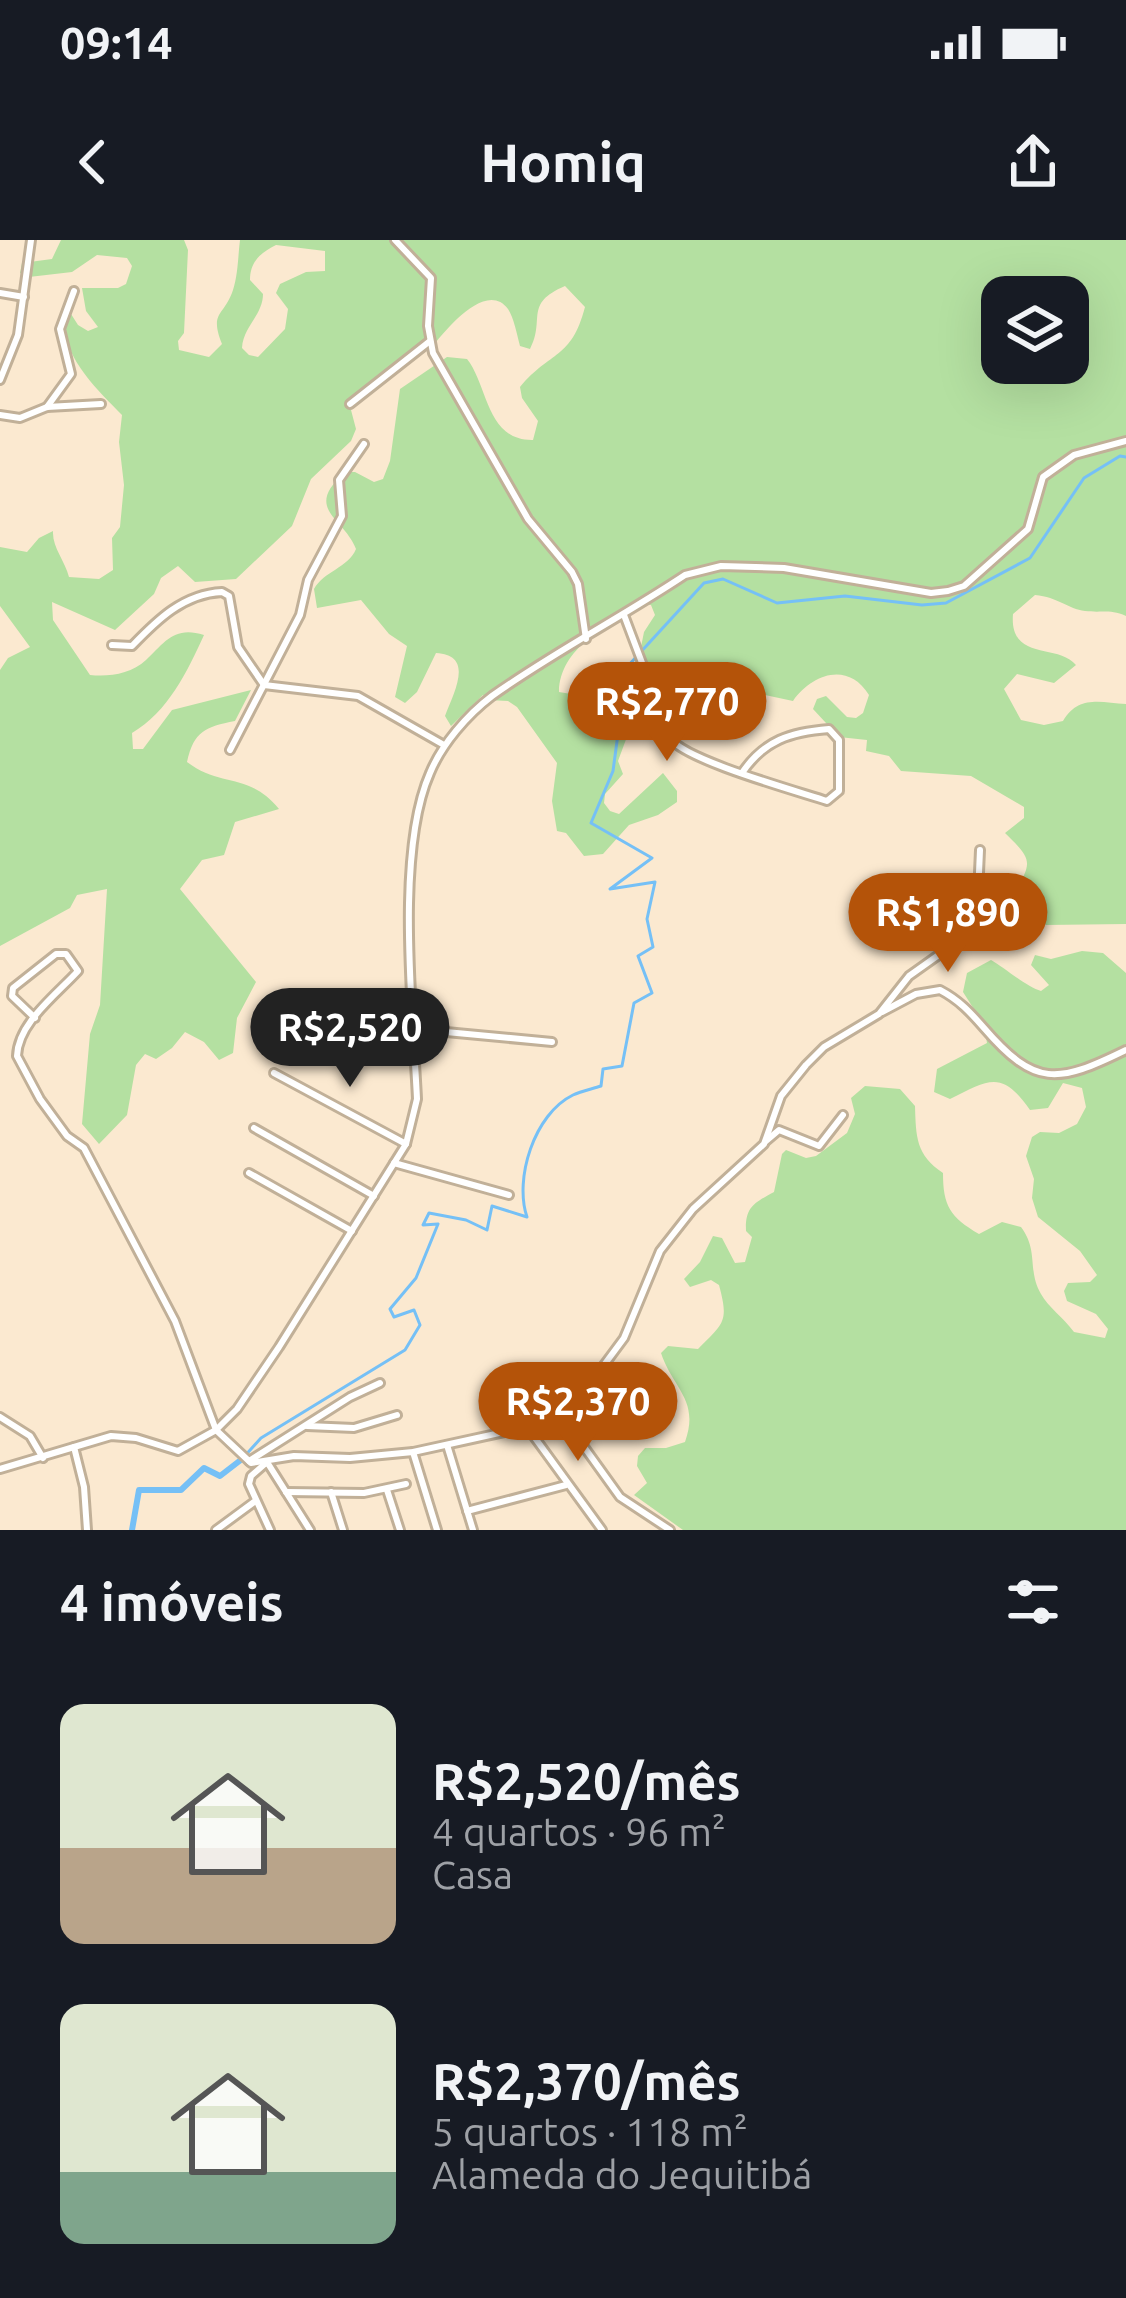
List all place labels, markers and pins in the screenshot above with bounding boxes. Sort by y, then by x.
pin: R$2,770 [556,662,778,764]
pin: R$1,890 [837,873,1059,975]
pin: R$2,520 [239,988,461,1090]
pin: R$2,370 [467,1362,689,1464]

